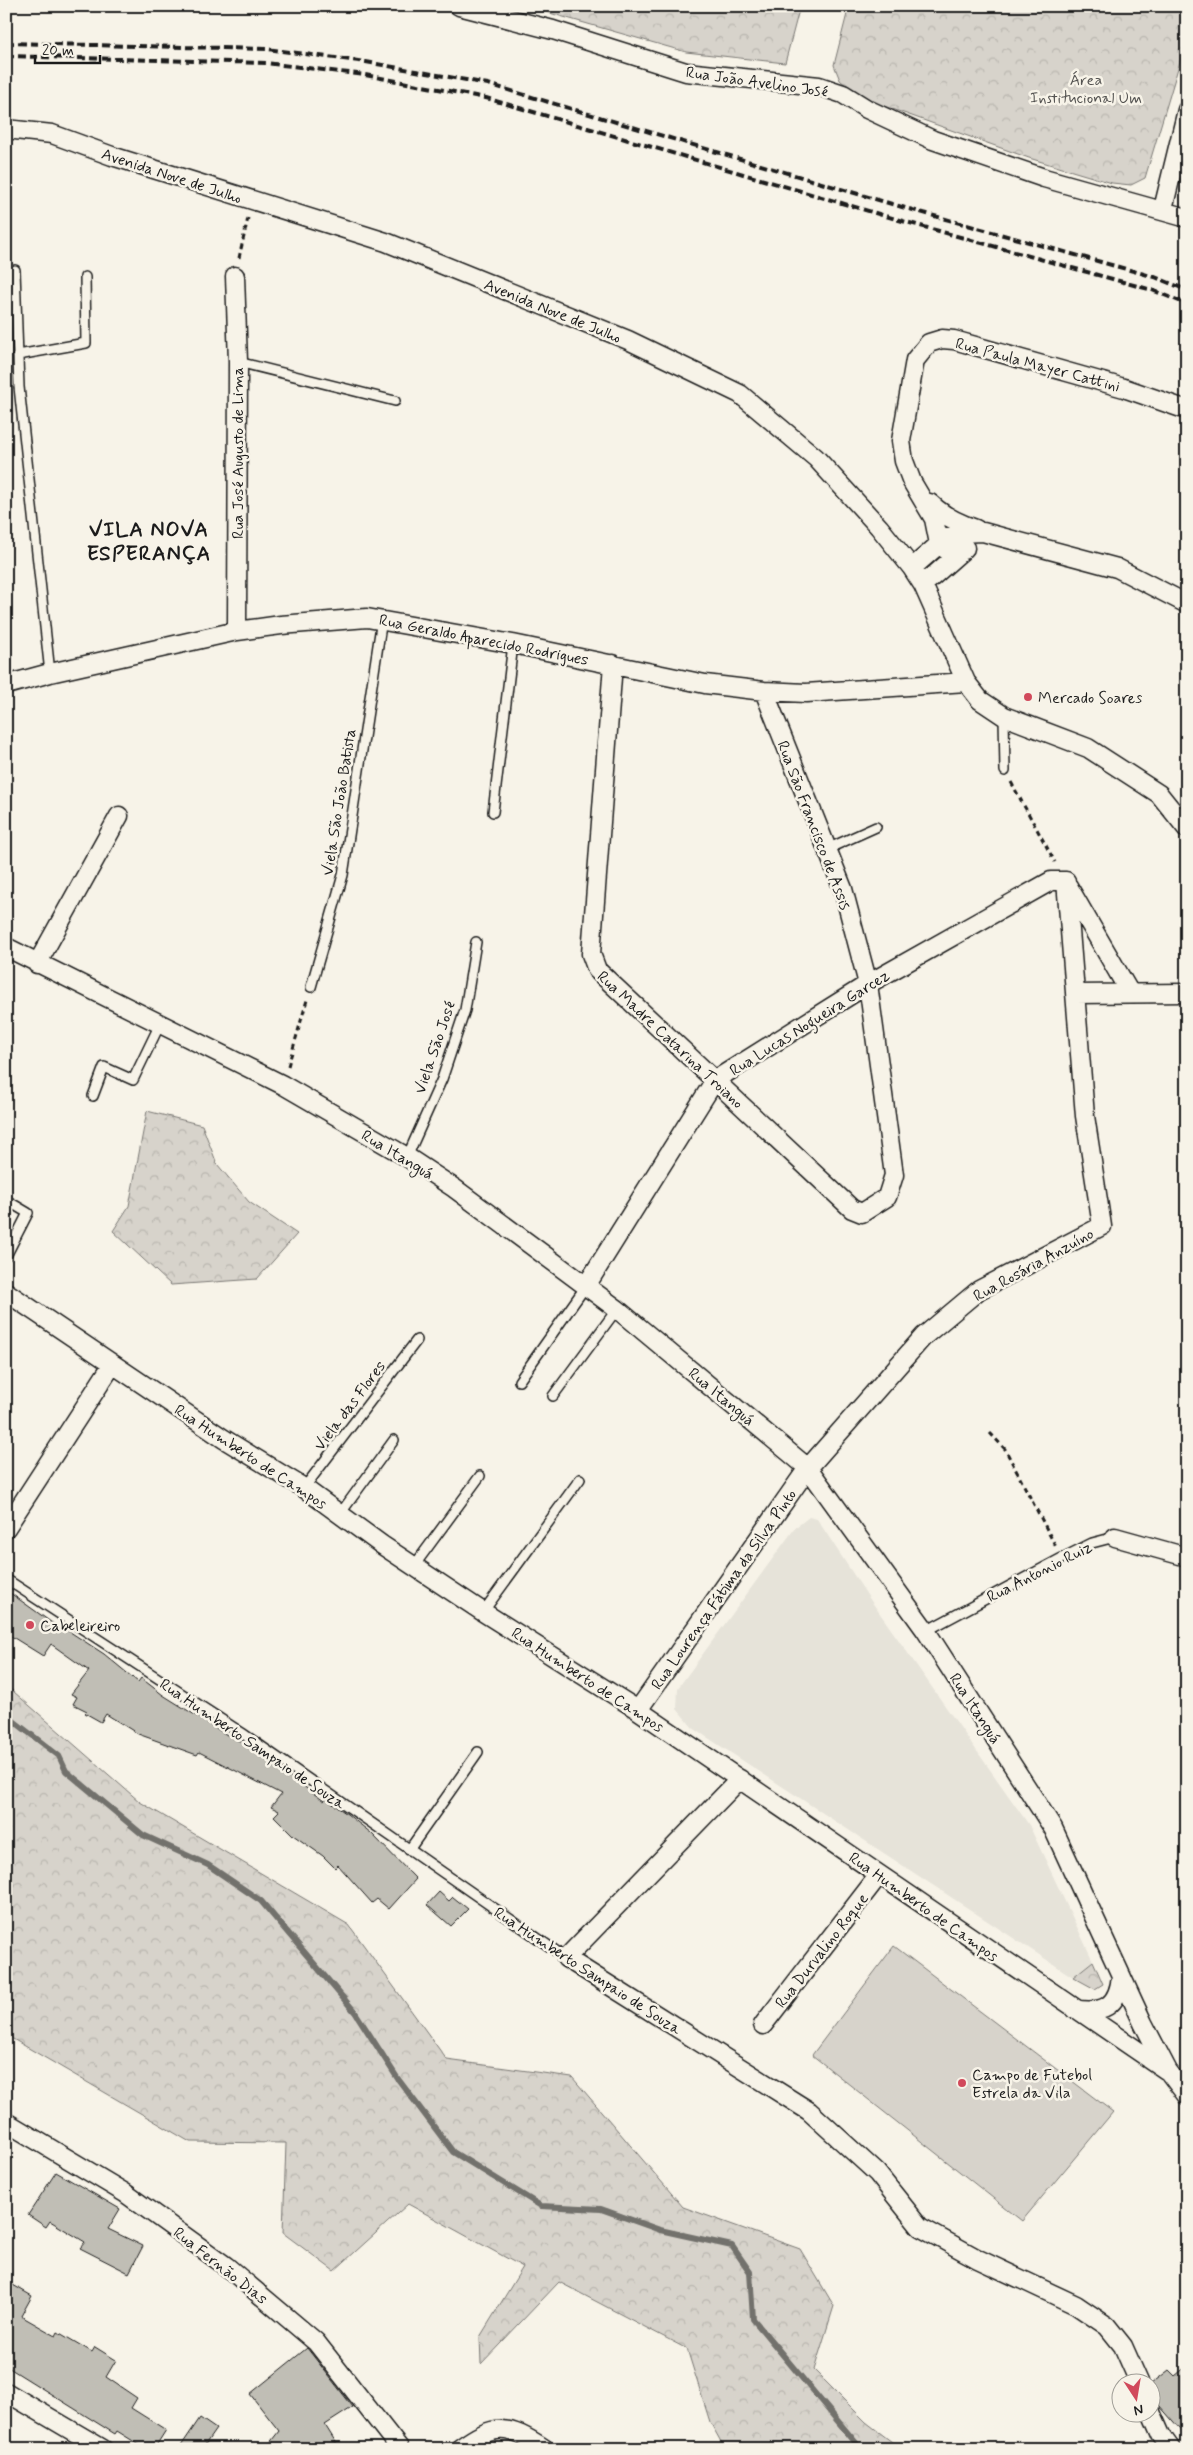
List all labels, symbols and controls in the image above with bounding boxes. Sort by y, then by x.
scale bar [35,32,100,64]
text: 20 m [42,41,74,61]
street label: Rua João Avelino José [684,62,829,103]
park label: Área Institucional Um [1030,70,1142,109]
street label: Avenida Nove de Julho [99,144,244,209]
street label: Avenida Nove de Julho [481,274,624,349]
street label: Rua Paula Mayer Cattini [953,333,1122,398]
street label: Rua José Augusto de Lima [228,367,249,539]
district label: VILA NOVA ESPERANÇA [87,516,211,568]
street label: Rua Geraldo Aparecido Rodrigues [377,610,590,672]
place label: Mercado Soares [1038,688,1142,709]
marker: Mercado Soares [1022,691,1034,703]
street label: Viela São João Batista [318,727,361,877]
street label: Rua São Francisco de Assis [772,738,856,913]
street label: Rua Lucas Nogueira Garcez [726,965,895,1082]
street label: Rua Madre Catarina Troiano [592,966,748,1114]
street label: Viela São José [410,998,461,1097]
street label: Rua Itanguá [357,1125,437,1186]
street label: Rua Rosária Anzuíno [970,1223,1098,1307]
street label: Viela das Flores [310,1357,391,1455]
street label: Rua Itanguá [683,1363,759,1432]
street label: Rua Humberto de Campos [170,1400,330,1514]
street label: Rua Lourença Fátima da Silva Pinto [647,1485,802,1694]
street label: Rua Antonio Ruiz [983,1537,1096,1608]
place label: Cabeleireiro [40,1616,121,1637]
marker: Cabeleireiro [24,1619,36,1631]
street label: Rua Humberto de Campos [507,1623,667,1737]
street label: Rua Itanguá [943,1669,1006,1749]
street label: Rua Humberto Sampaio de Souza [155,1674,349,1815]
street label: Rua Humberto de Campos [844,1848,1002,1967]
street label: Rua Durvalino Roque [771,1889,874,2013]
street label: Rua Humberto Sampaio de Souza [489,1903,685,2040]
place label: Campo de Futebol Estrela da Vila [972,2065,1092,2104]
marker: Campo de Futebol Estrela da Vila [956,2077,968,2089]
street label: Rua Fernão Dias [169,2223,272,2310]
north arrow [1110,2372,1160,2422]
text: N [1132,2400,1145,2420]

